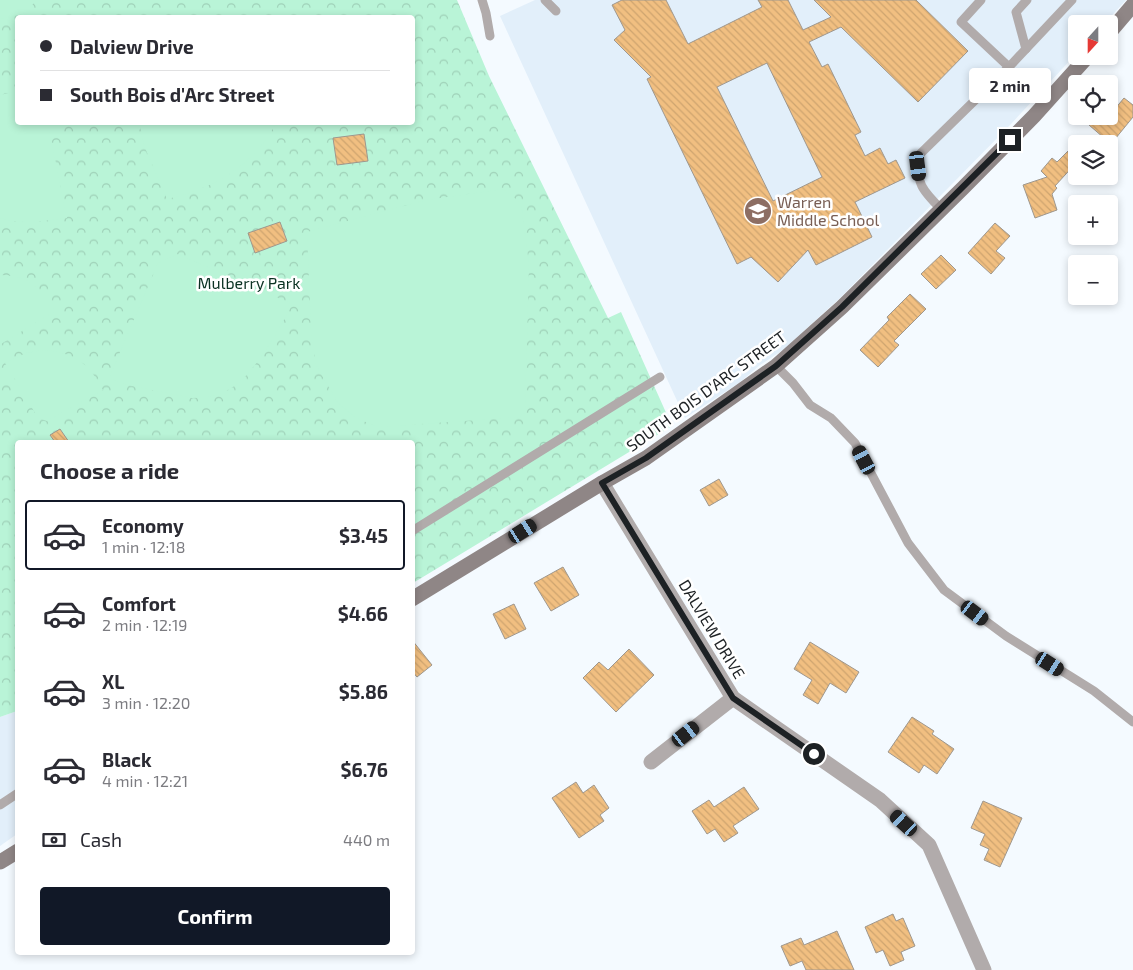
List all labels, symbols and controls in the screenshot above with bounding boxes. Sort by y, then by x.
north arrow [1068,15,1118,65]
map controls [1068,15,1118,305]
text: Dalview Drive [70,35,194,58]
callout: 2 min [969,68,1051,102]
button: locate [1068,75,1118,125]
text: 2 min [990,76,1030,95]
text: South Bois d'Arc Street [70,83,275,106]
route end [999,129,1021,151]
button: layers [1068,135,1118,185]
car [908,150,927,182]
place label: Warren Middle School [777,192,880,229]
button: + [1068,195,1118,245]
school or university icon: Warren Middle School [743,196,773,226]
button: − [1068,255,1118,305]
park label: Mulberry Park [198,273,300,292]
street label: SOUTH BOIS D'ARC STREET [622,326,789,455]
car [850,443,877,477]
text: Choose a ride [40,457,179,483]
icon: car [42,513,87,558]
text: Economy [102,514,184,537]
car [506,517,539,545]
text: $3.45 [339,524,388,547]
text: 1 min · 12:18 [102,537,185,556]
street label: DALVIEW DRIVE [675,576,749,682]
icon: car [42,591,87,636]
text: Comfort [102,592,176,615]
car [958,598,991,628]
text: $4.66 [338,602,388,625]
text: 2 min · 12:19 [102,615,187,634]
car [1033,650,1066,678]
icon: car [42,669,87,714]
text: XL [102,670,124,693]
text: $5.86 [339,680,388,703]
text: 3 min · 12:20 [102,693,190,712]
car [669,719,702,749]
route start [803,743,825,765]
icon: car [42,747,87,792]
text: Black [102,748,152,771]
text: $6.76 [341,758,388,781]
text: 4 min · 12:21 [102,771,188,790]
car [887,807,920,839]
icon: cash [40,826,68,854]
text: Cash [80,828,122,851]
text: 440 m [343,830,390,849]
button: Confirm [40,887,390,945]

